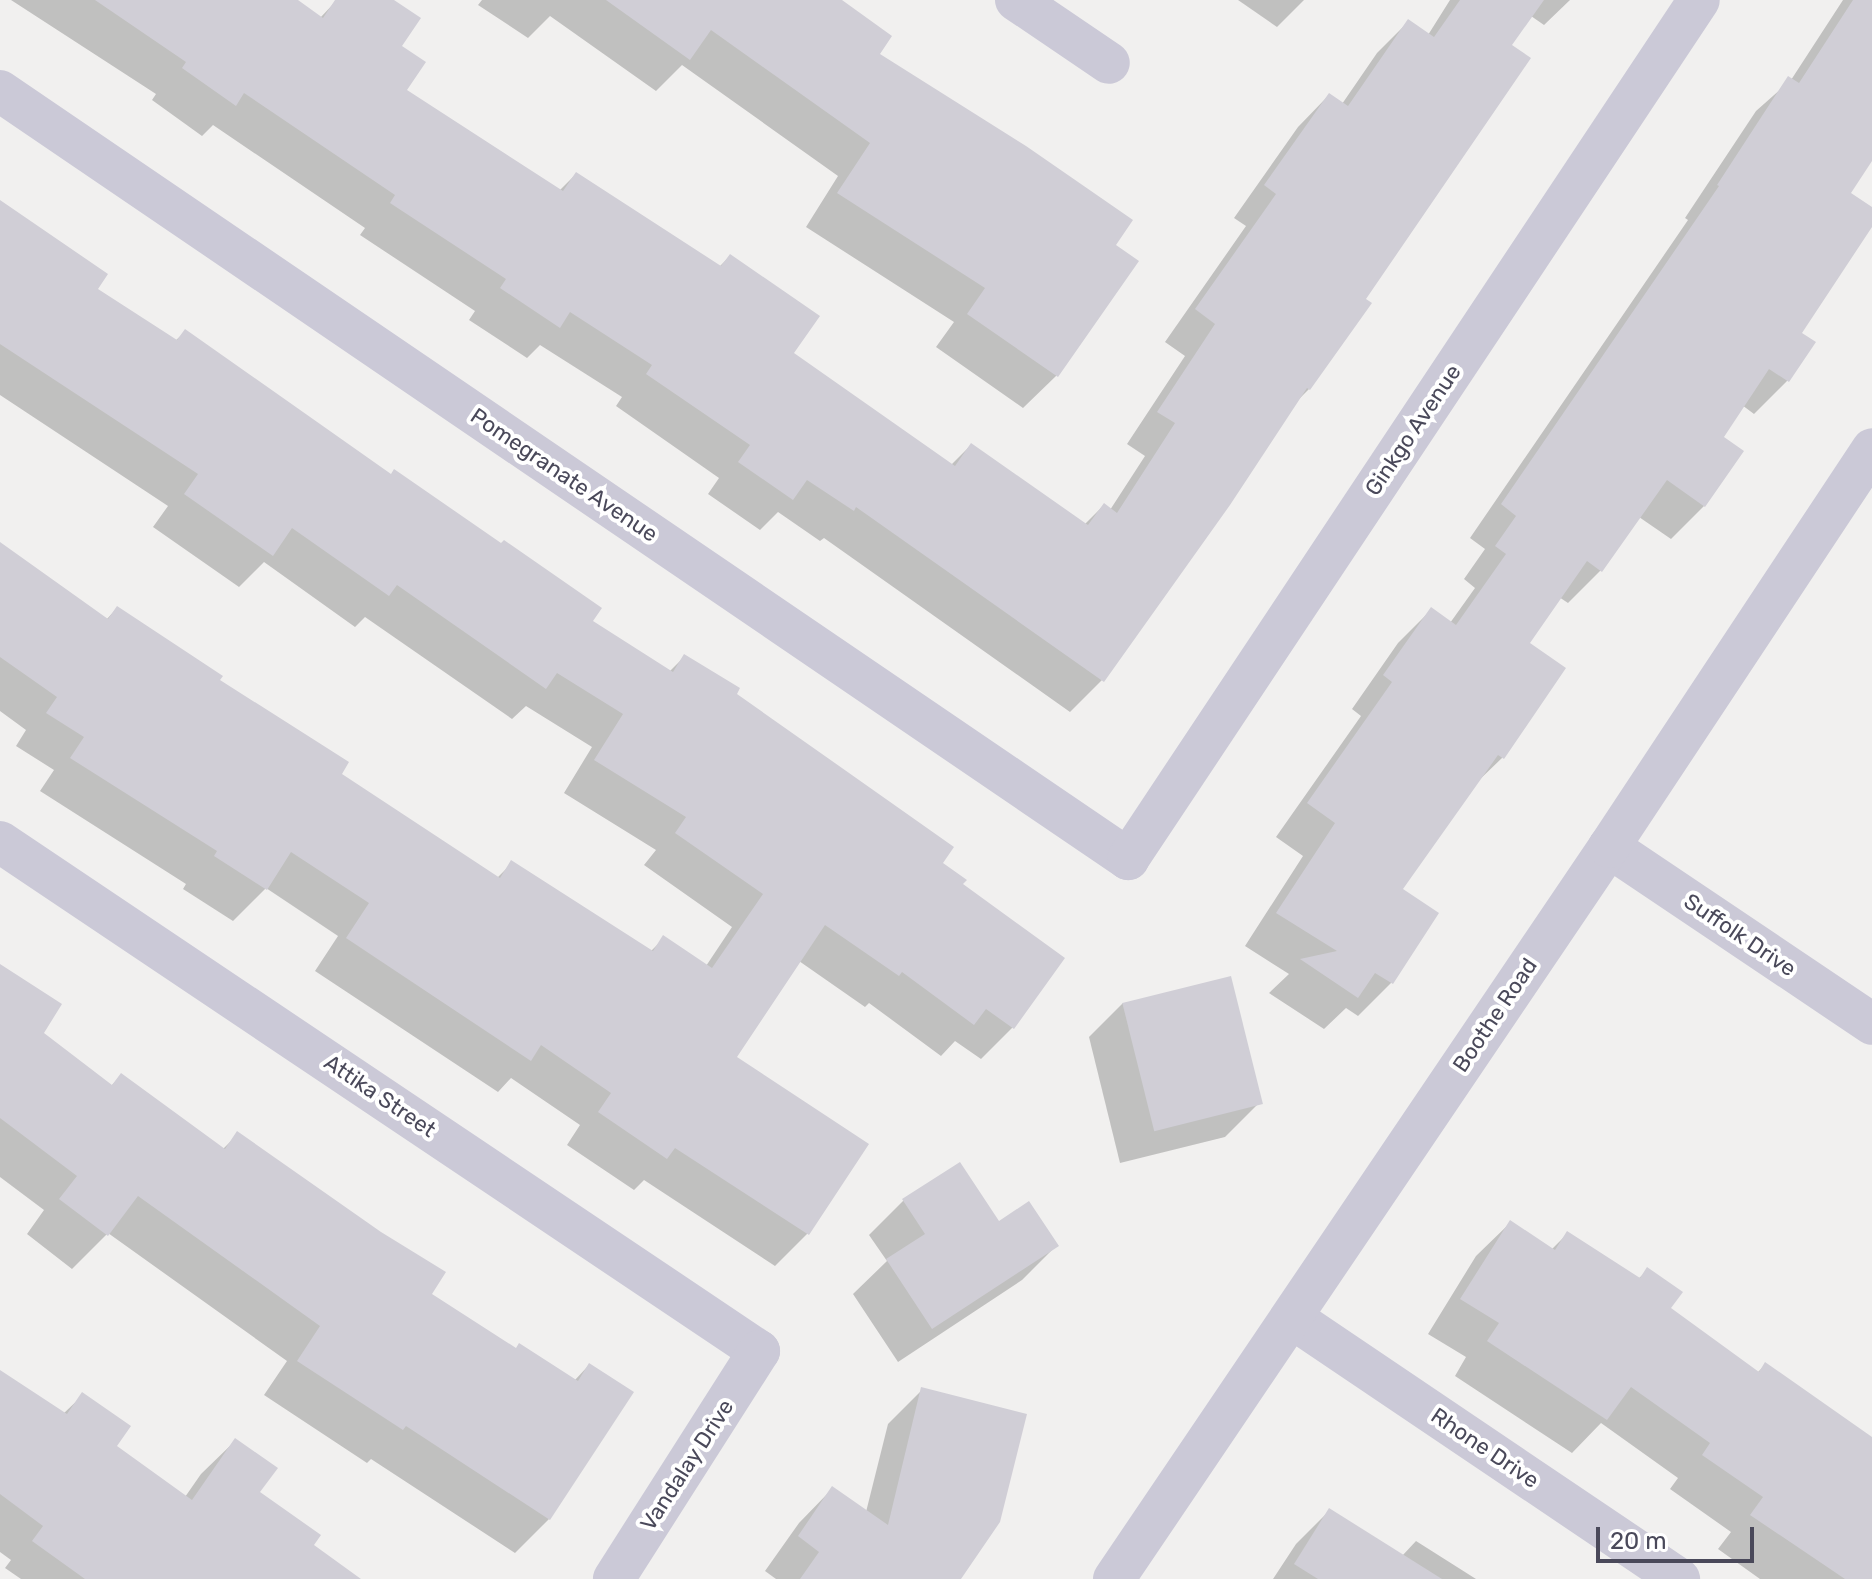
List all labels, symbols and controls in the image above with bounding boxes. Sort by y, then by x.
street label: Ginkgo Avenue [1359,359,1467,501]
street label: Pomegranate Avenue [465,402,663,548]
street label: Suffolk Drive [1679,888,1801,982]
street label: Boothe Road [1447,953,1543,1077]
street label: Attika Street [319,1049,441,1143]
street label: Vandalay Drive [635,1394,739,1536]
street label: Rhone Drive [1426,1402,1544,1494]
scale bar [1600,1511,1758,1561]
text: 20 m [1610,1527,1667,1555]

